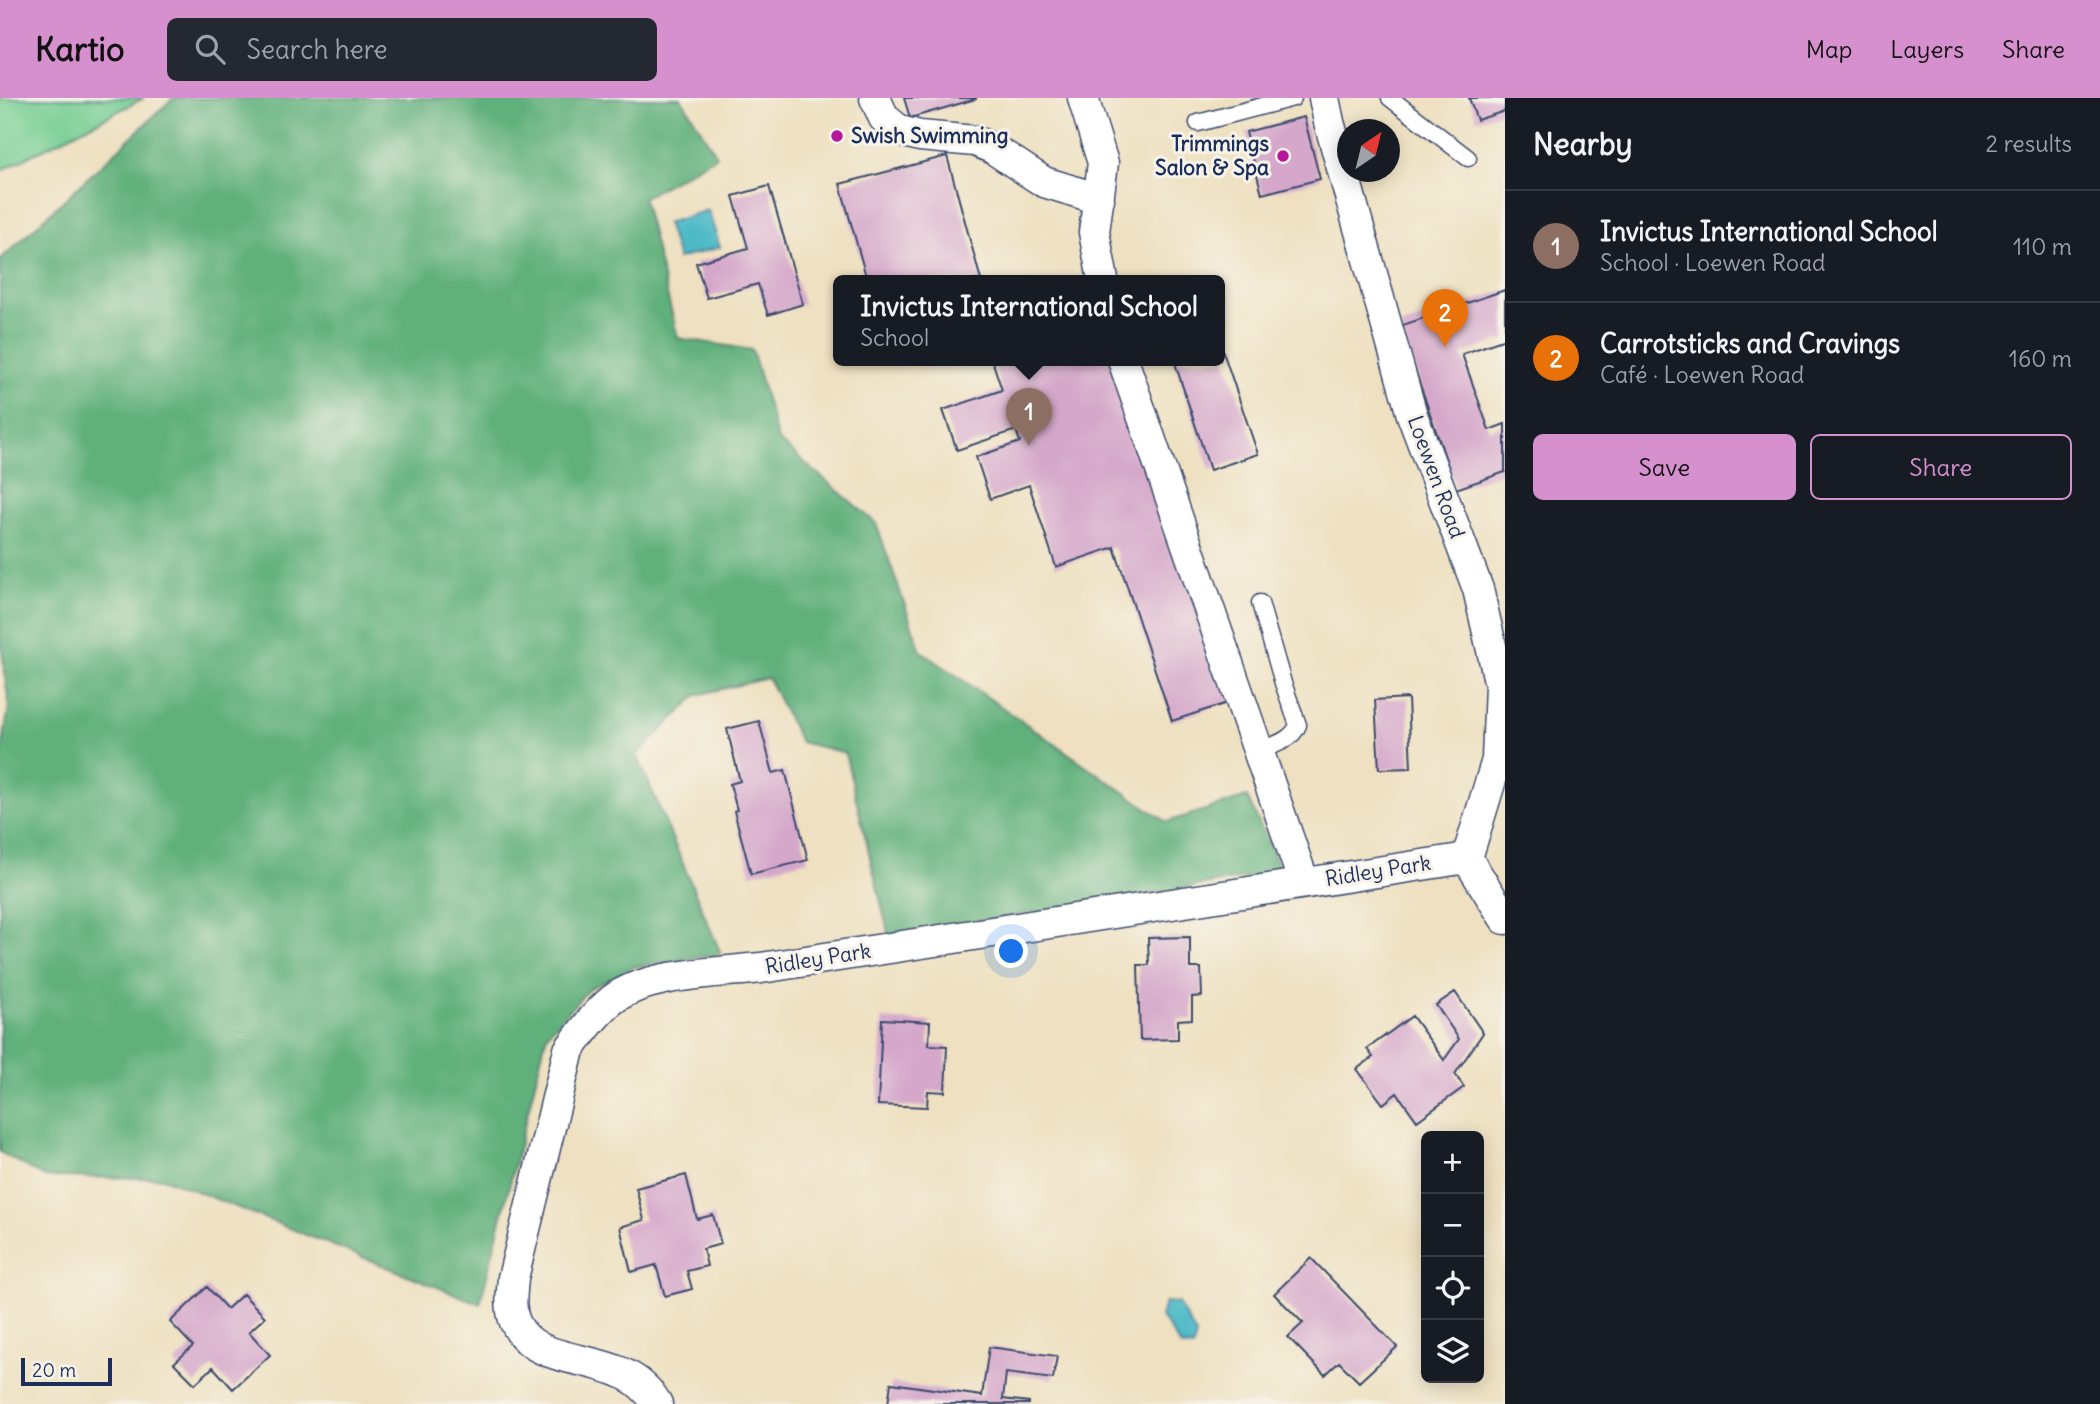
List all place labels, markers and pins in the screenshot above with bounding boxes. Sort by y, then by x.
place label: Swish Swimming [851,122,1008,149]
marker: Swish Swimming [829,128,845,144]
place label: Trimmings Salon & Spa [1155,130,1269,181]
marker: Trimmings Salon & Spa [1275,148,1291,164]
pin: 2 [1422,289,1468,347]
pin: 1 [1006,388,1052,446]

